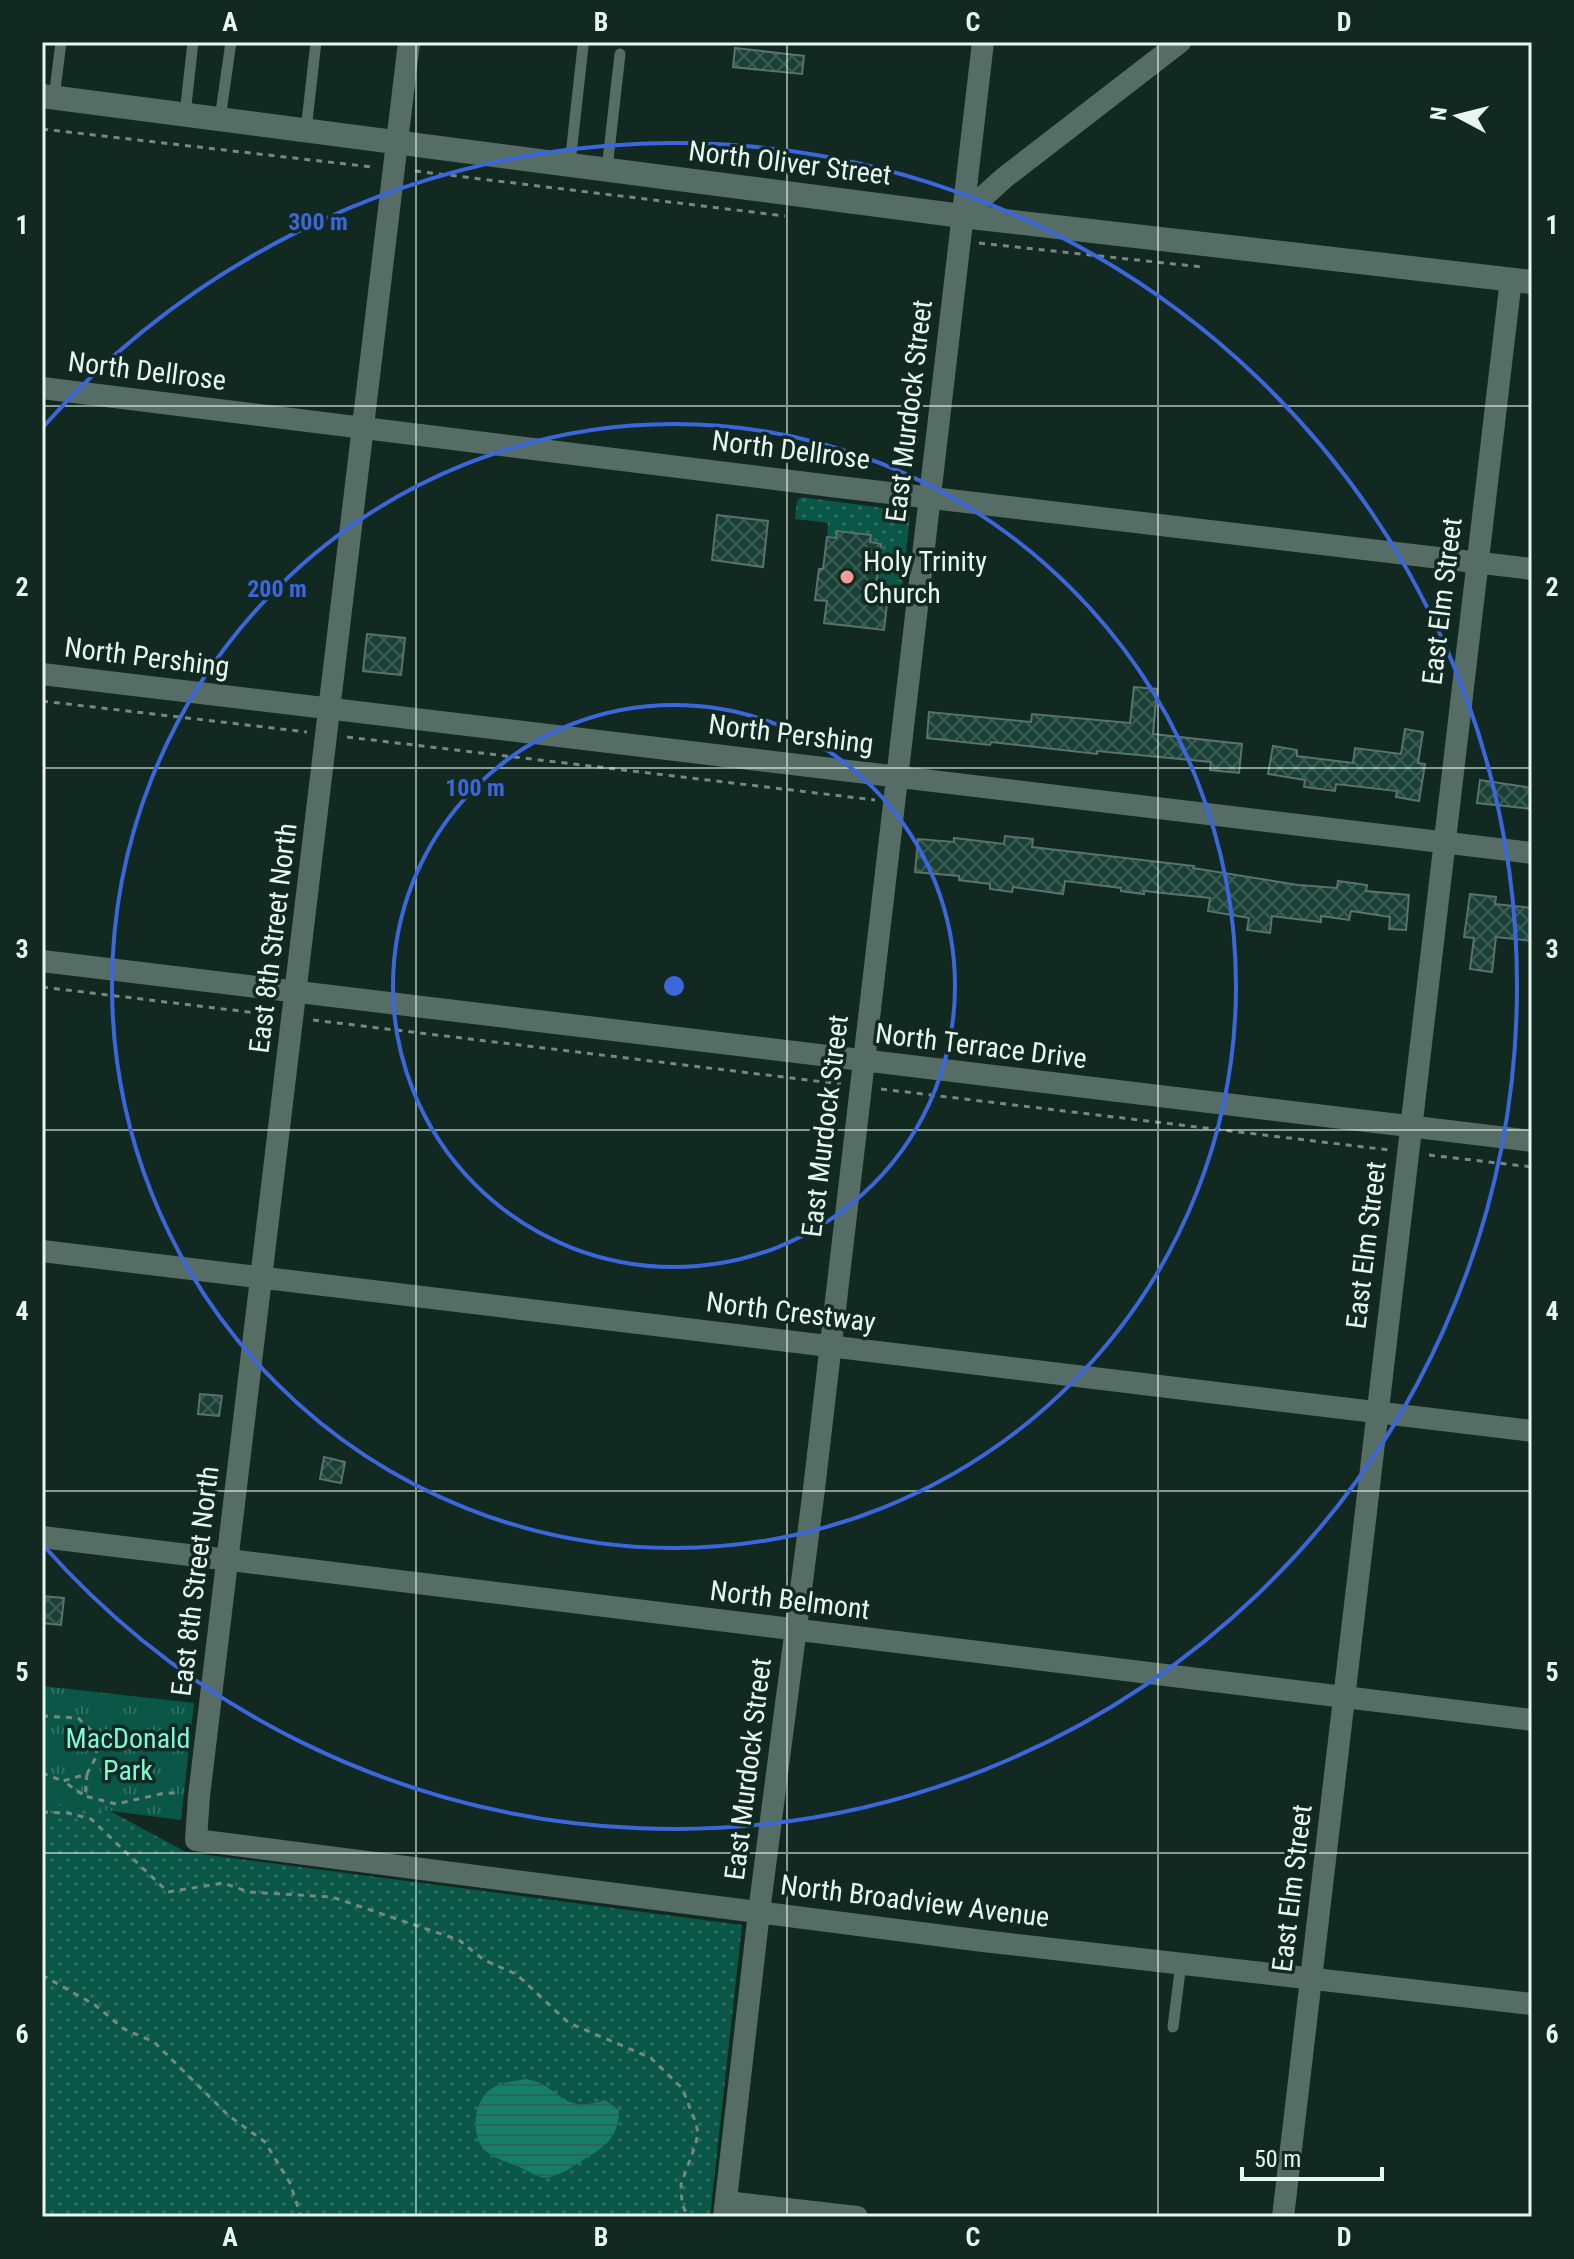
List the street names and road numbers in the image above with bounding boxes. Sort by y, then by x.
street label: North Oliver Street [687,134,893,192]
street label: East Murdock Street [879,298,939,524]
street label: North Dellrose [66,345,228,397]
street label: North Dellrose [710,424,872,476]
street label: East Elm Street [1415,515,1469,687]
street label: North Pershing [63,631,231,683]
street label: North Pershing [707,708,875,760]
street label: East 8th Street North [243,821,303,1055]
street label: East Murdock Street [795,1013,855,1239]
street label: North Terrace Drive [873,1017,1089,1075]
street label: East Elm Street [1339,1159,1393,1331]
street label: North Crestway [704,1285,878,1339]
street label: East 8th Street North [165,1464,225,1698]
street label: North Belmont [708,1574,872,1626]
street label: East Murdock Street [718,1656,778,1882]
street label: East Elm Street [1265,1802,1319,1974]
street label: North Broadview Avenue [779,1868,1051,1934]

